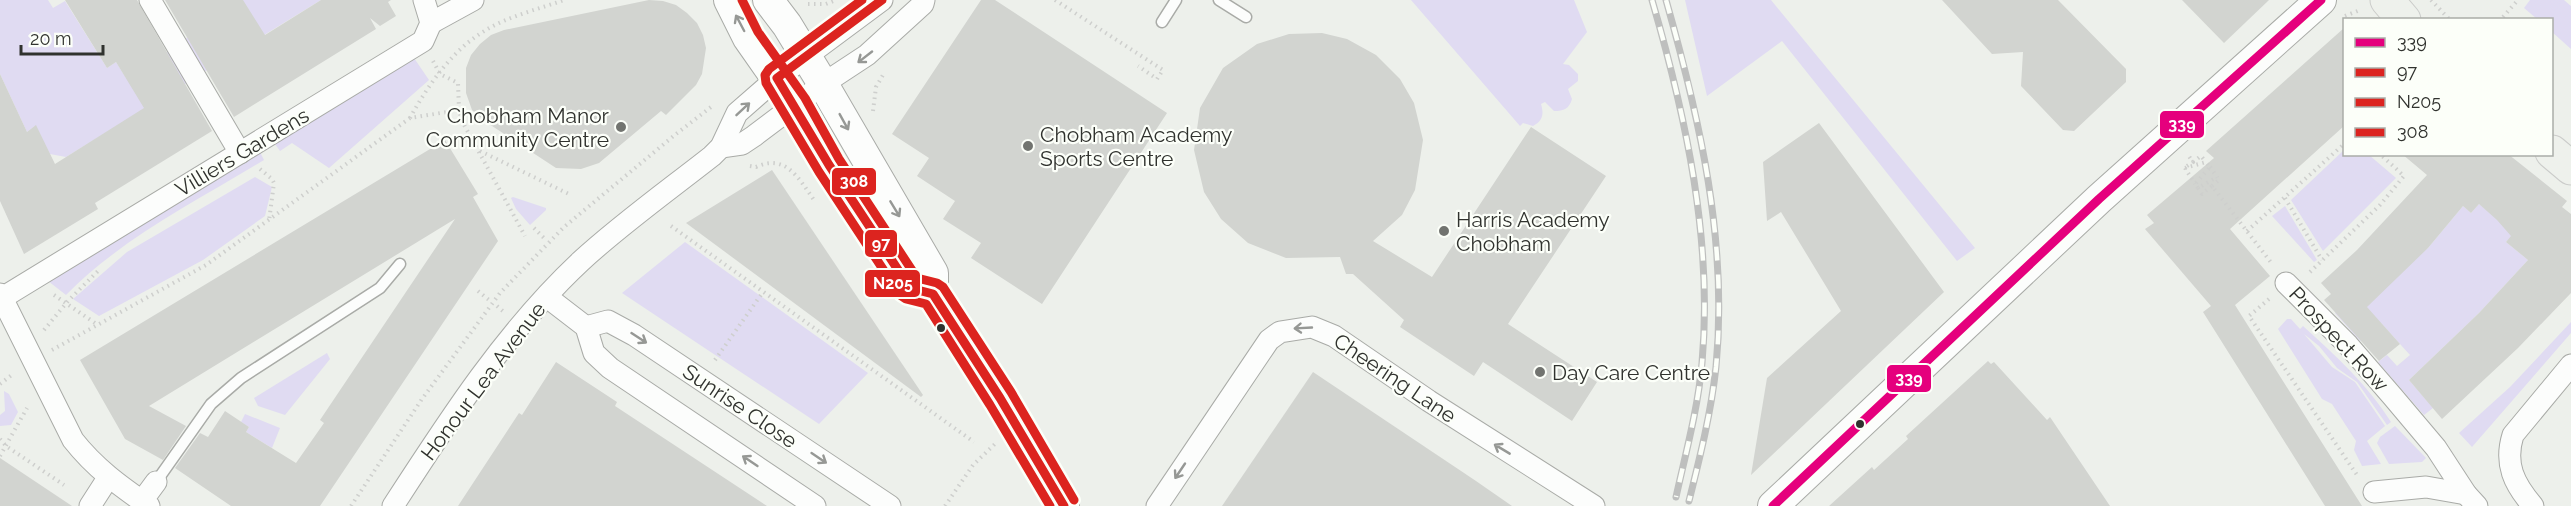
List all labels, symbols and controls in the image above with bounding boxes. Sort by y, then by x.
one-way arrow [734,14,745,32]
scale bar [21,18,104,56]
legend [2343,18,2553,156]
text: 20 m [30,28,72,49]
text: 339 [2397,31,2427,52]
one-way arrow [857,50,873,63]
text: 97 [2397,61,2417,82]
text: N205 [2397,91,2441,112]
street label: Villiers Gardens [171,102,313,202]
one-way arrow [735,102,750,116]
place label: Chobham Manor Community Centre [426,103,610,152]
line badge: 339 [2159,110,2205,139]
one-way arrow [838,113,850,130]
text: 339 [2168,115,2196,134]
marker: Chobham Manor Community Centre [614,120,628,134]
text: 308 [2397,121,2428,142]
place label: Chobham Academy Sports Centre [1040,122,1233,171]
marker: Chobham Academy Sports Centre [1021,139,1035,153]
line badge: 308 [831,167,877,196]
text: 308 [840,172,868,191]
one-way arrow [889,200,901,217]
place label: Harris Academy Chobham [1456,207,1610,256]
marker: Harris Academy Chobham [1437,224,1451,238]
line badge: 97 [864,229,898,258]
text: 97 [872,234,890,253]
line badge: N205 [864,269,921,298]
text: N205 [873,274,913,293]
street label: Prospect Row [2284,281,2394,397]
street label: Honour Lea Avenue [415,297,551,465]
unlabelled marker [935,322,947,334]
one-way arrow [1293,323,1313,334]
street label: Cheering Lane [1329,328,1461,428]
one-way arrow [631,332,648,345]
street label: Sunrise Close [678,359,802,453]
place label: Day Care Centre [1552,360,1710,385]
line badge: 339 [1886,364,1932,393]
marker: Day Care Centre [1533,365,1547,379]
text: 339 [1895,369,1923,388]
unlabelled marker [1854,418,1866,430]
one-way arrow [1494,442,1511,454]
one-way arrow [810,452,827,464]
one-way arrow [741,455,758,468]
one-way arrow [1174,462,1186,479]

